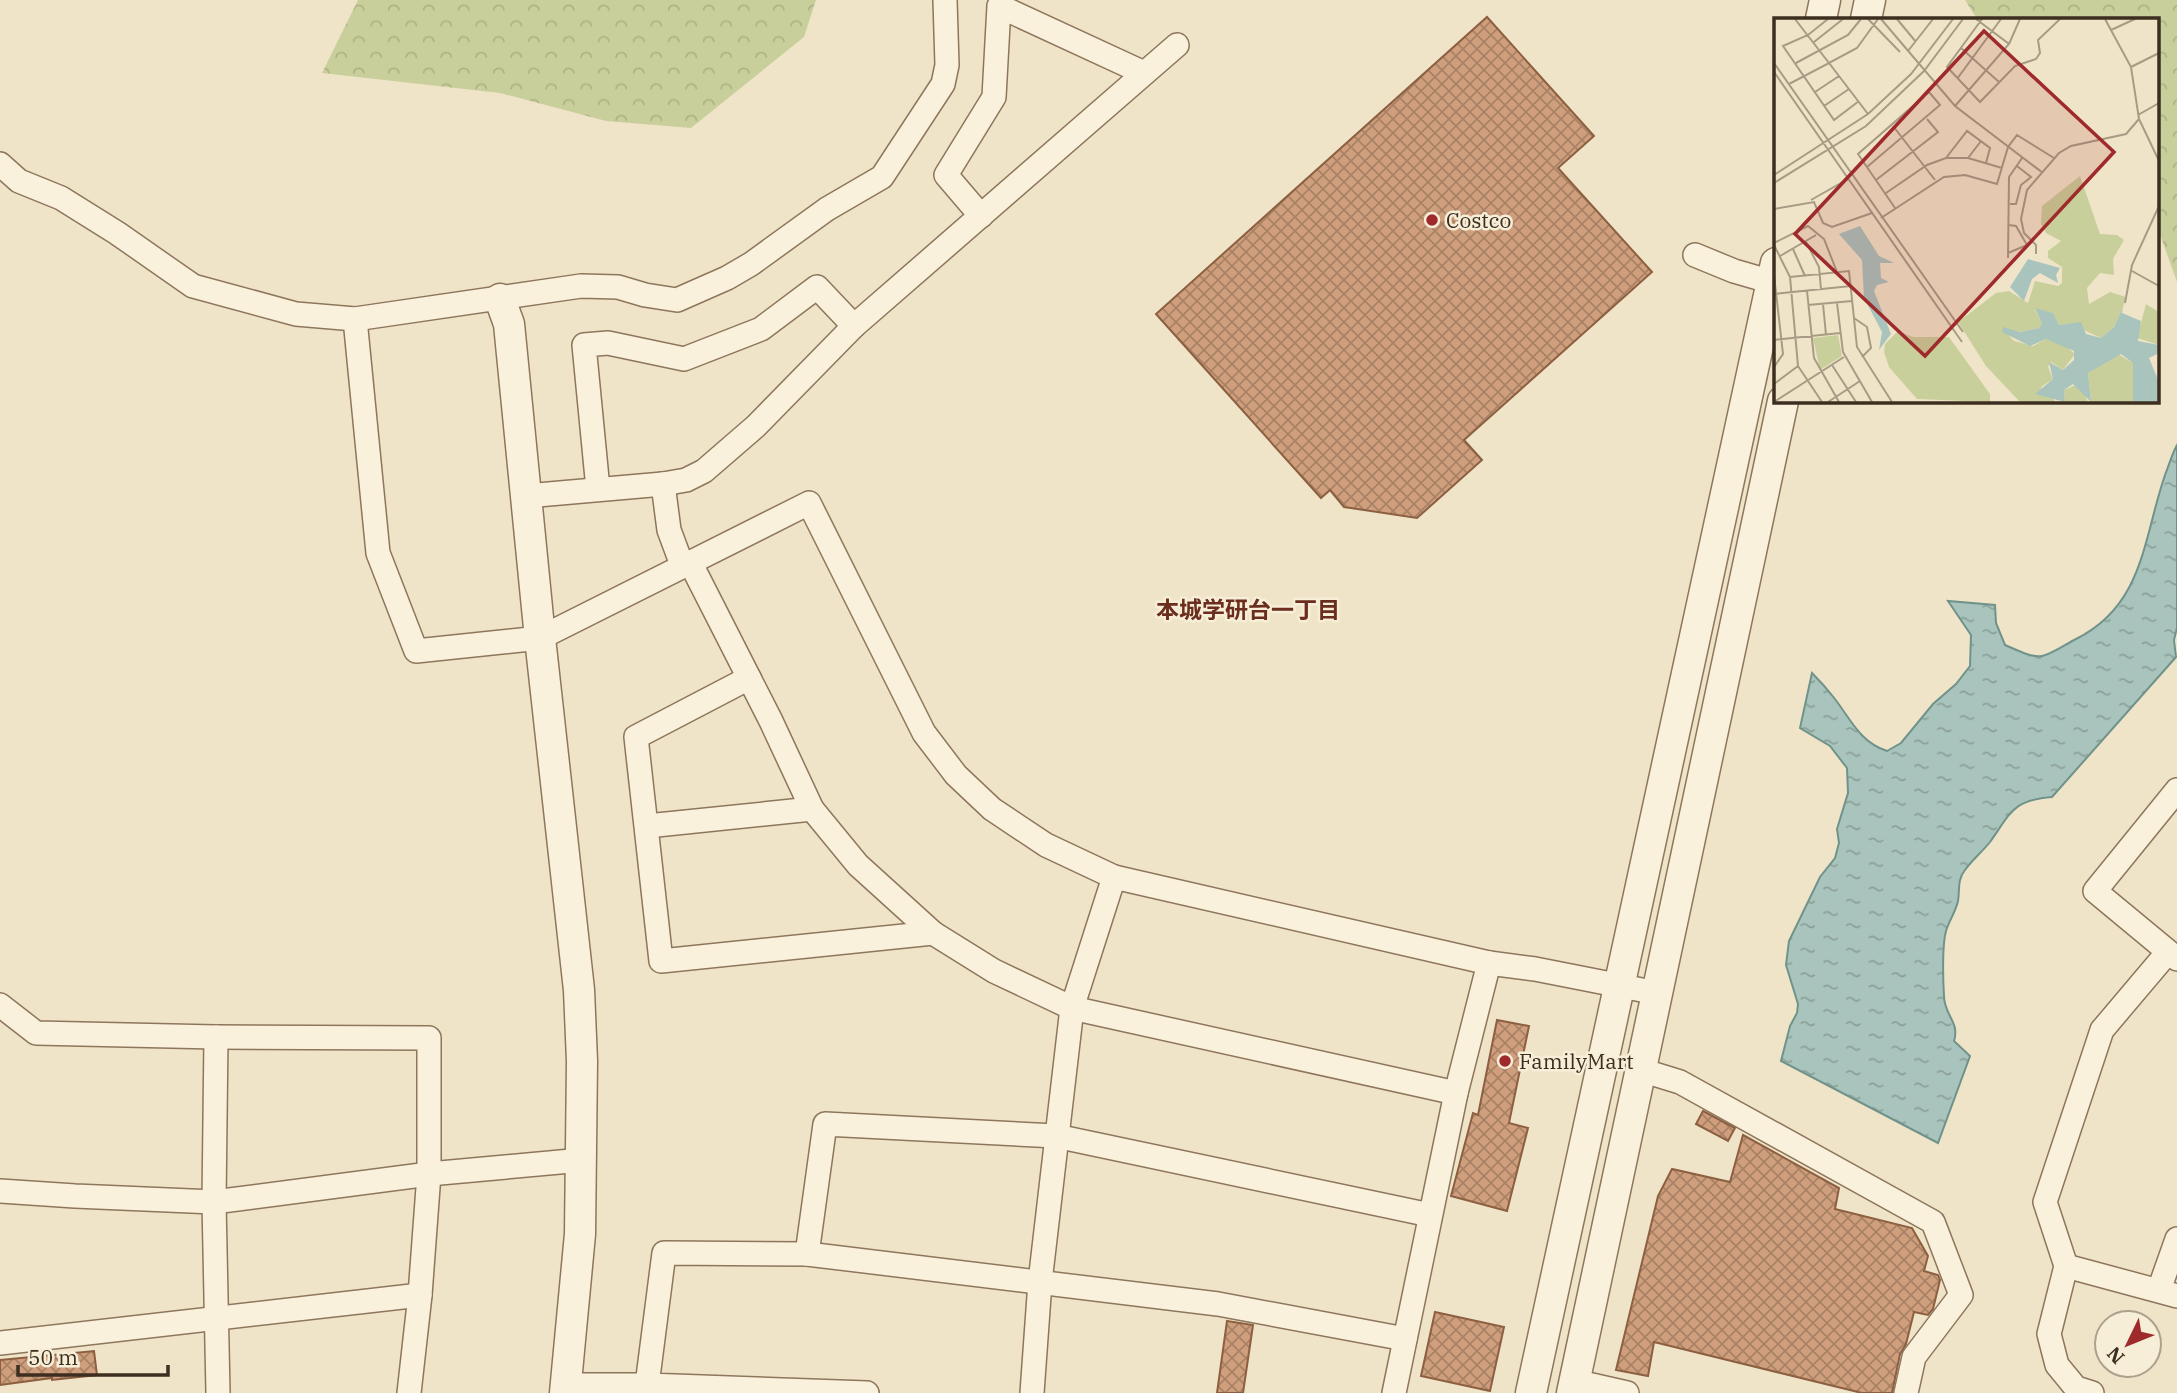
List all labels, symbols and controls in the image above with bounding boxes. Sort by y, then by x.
inset map [1774,18,2160,402]
place label: Costco [1446,206,1511,234]
marker: Costco [1424,212,1440,228]
district label: 本城学研台一丁目 [1156,594,1340,624]
place label: FamilyMart [1519,1047,1634,1075]
marker: FamilyMart [1497,1053,1513,1069]
north arrow [2093,1309,2163,1379]
scale bar [18,1334,168,1378]
text: N [2102,1342,2129,1369]
text: 50 m [28,1343,78,1371]

